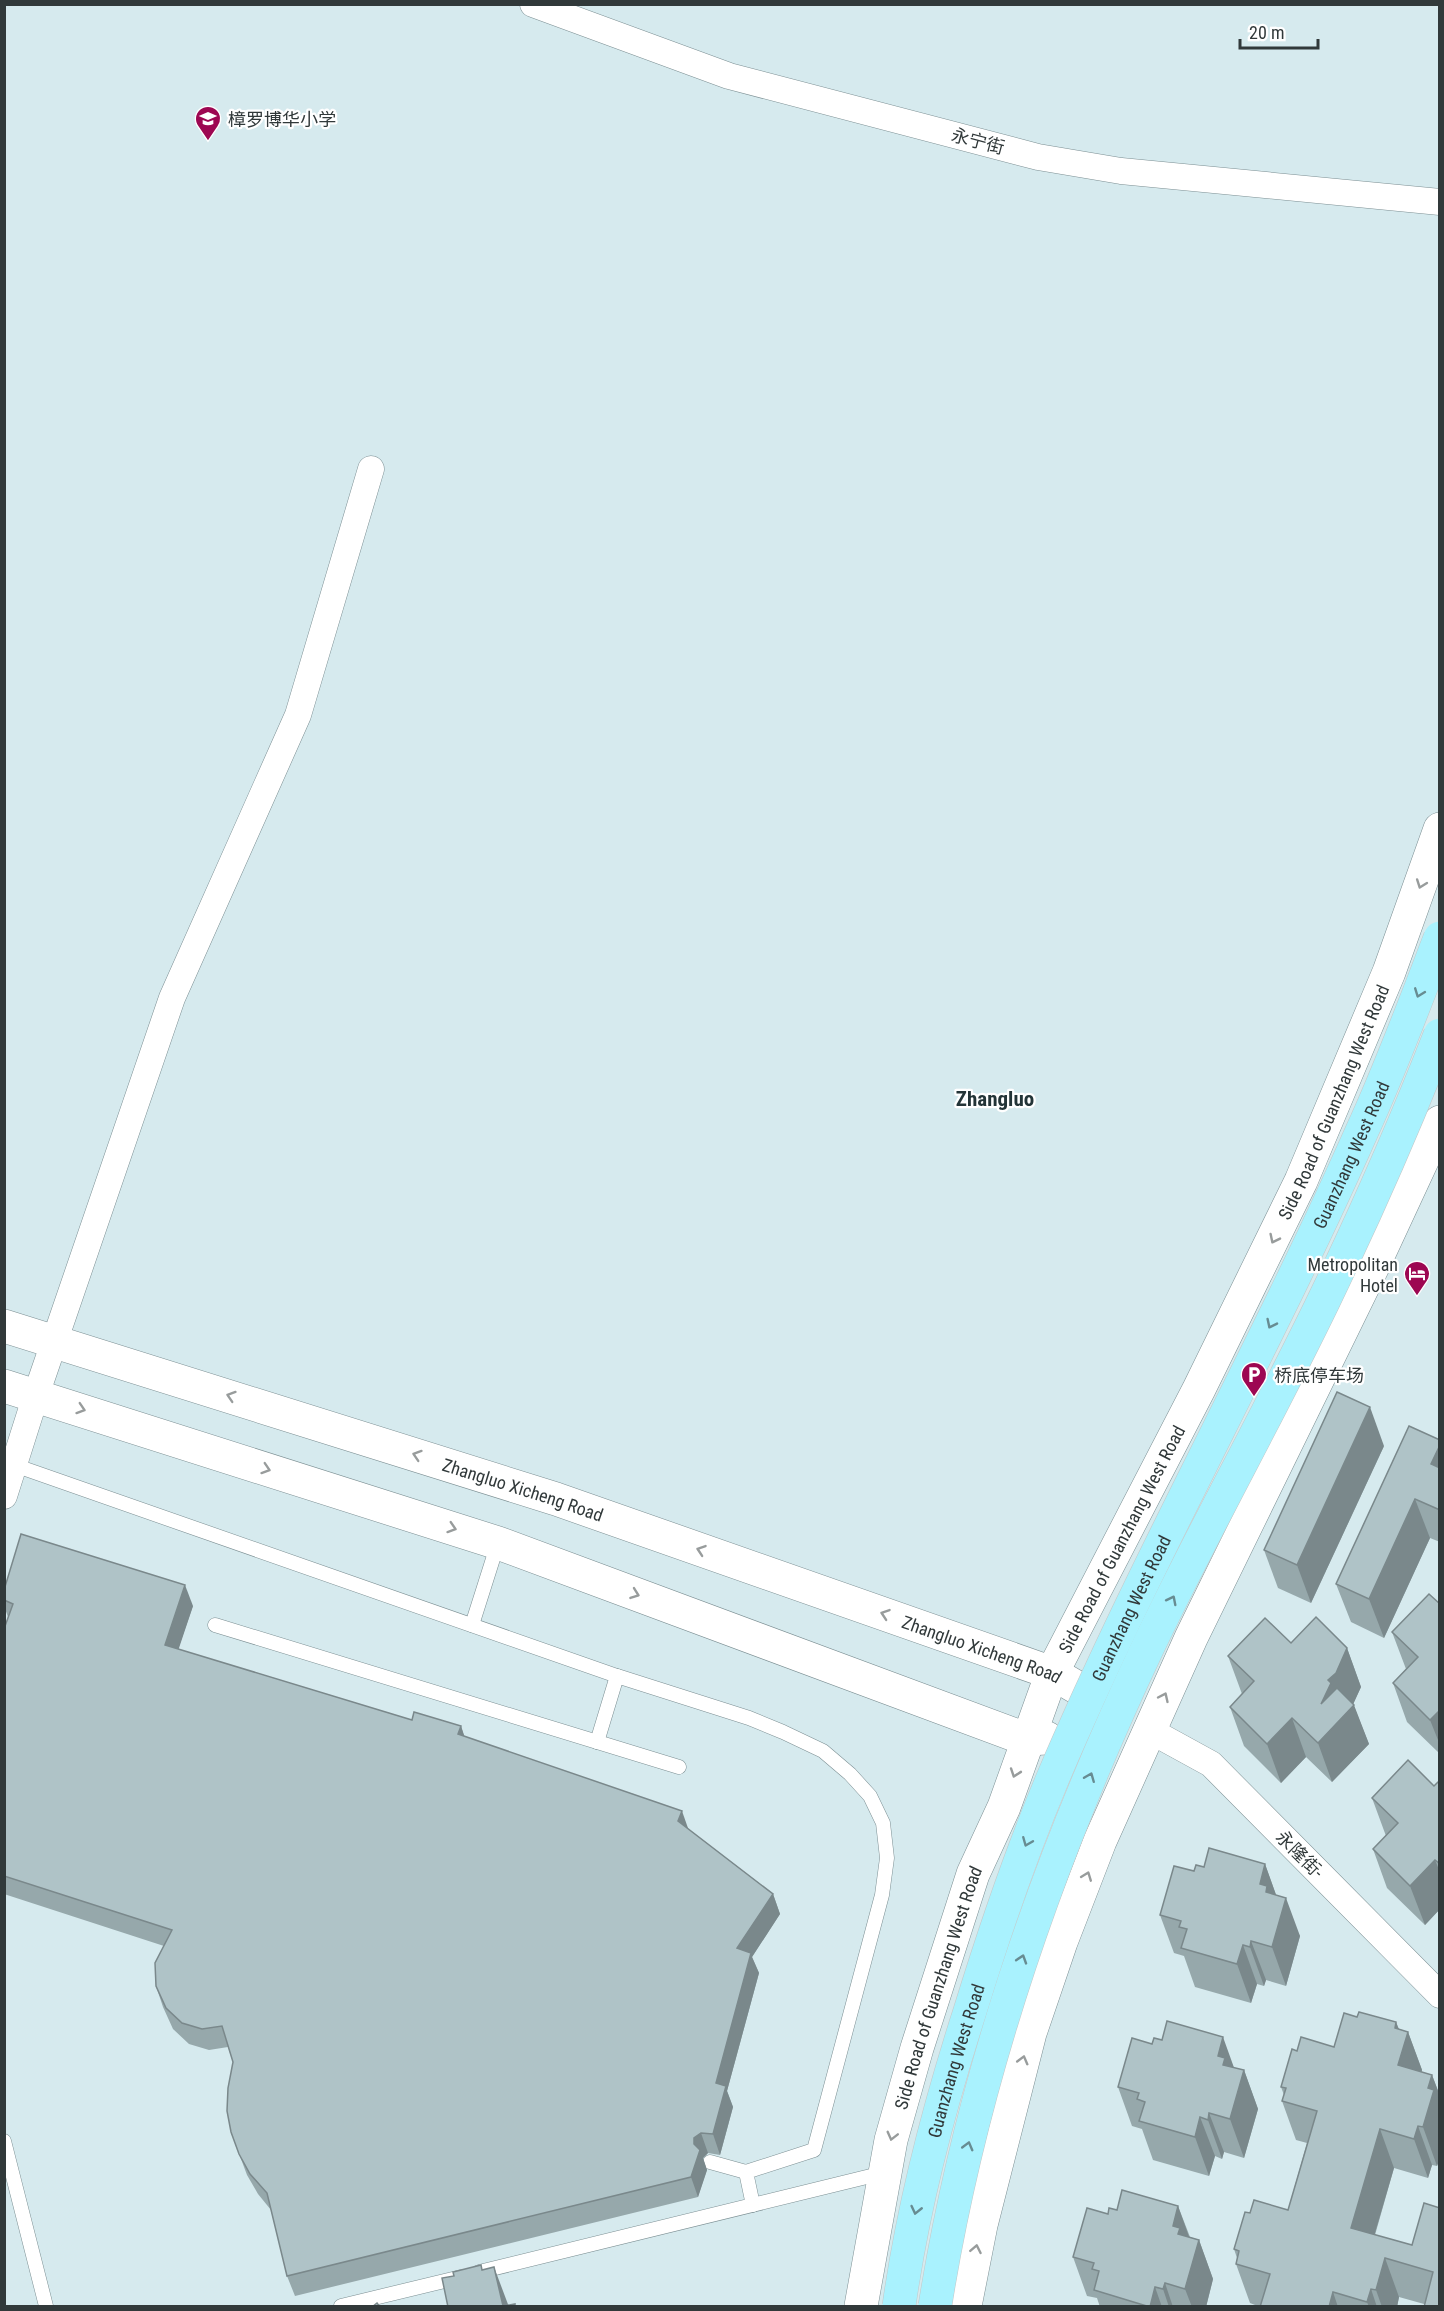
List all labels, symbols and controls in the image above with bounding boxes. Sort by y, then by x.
scale bar [1240,12,1318,50]
text: 20 m [1249,22,1284,43]
school or university icon: 樟罗博华小学 [193,104,223,142]
place label: 樟罗博华小学 [228,109,336,130]
street label: 永宁街 [949,124,1007,158]
one-way arrow [1415,878,1428,889]
street label: Side Road of Guanzhang West Road [1274,981,1392,1223]
one-way arrow [1414,987,1426,998]
street label: Guanzhang West Road [1307,1078,1393,1232]
district label: Zhangluo [956,1087,1034,1111]
one-way arrow [1269,1232,1281,1243]
place label: Metropolitan Hotel [1307,1254,1398,1296]
hotel icon: Metropolitan Hotel [1402,1259,1432,1297]
one-way arrow [1266,1318,1278,1329]
parking icon: 桥底停车场 [1239,1360,1269,1398]
place label: 桥底停车场 [1274,1365,1364,1386]
one-way arrow [226,1391,237,1403]
one-way arrow [75,1402,86,1414]
street label: Side Road of Guanzhang West Road [1054,1421,1188,1657]
one-way arrow [412,1450,423,1462]
street label: Zhangluo Xicheng Road [440,1454,606,1525]
one-way arrow [260,1461,271,1474]
one-way arrow [446,1521,457,1534]
street label: Guanzhang West Road [1086,1532,1176,1684]
one-way arrow [696,1545,707,1558]
one-way arrow [630,1587,640,1600]
one-way arrow [1165,1595,1176,1606]
one-way arrow [880,1609,891,1622]
street label: Zhangluo Xicheng Road [899,1611,1066,1687]
one-way arrow [1157,1692,1169,1703]
one-way arrow [1010,1767,1023,1778]
one-way arrow [1083,1772,1095,1783]
street label: 永隆街- [1272,1826,1328,1882]
one-way arrow [1022,1836,1034,1847]
street label: Side Road of Guanzhang West Road [890,1864,988,2112]
one-way arrow [1079,1871,1092,1881]
one-way arrow [1015,1954,1027,1965]
street label: Guanzhang West Road [924,1981,988,2141]
one-way arrow [1016,2055,1028,2066]
one-way arrow [887,2131,900,2141]
one-way arrow [960,2142,973,2152]
one-way arrow [911,2205,924,2215]
one-way arrow [969,2244,982,2254]

